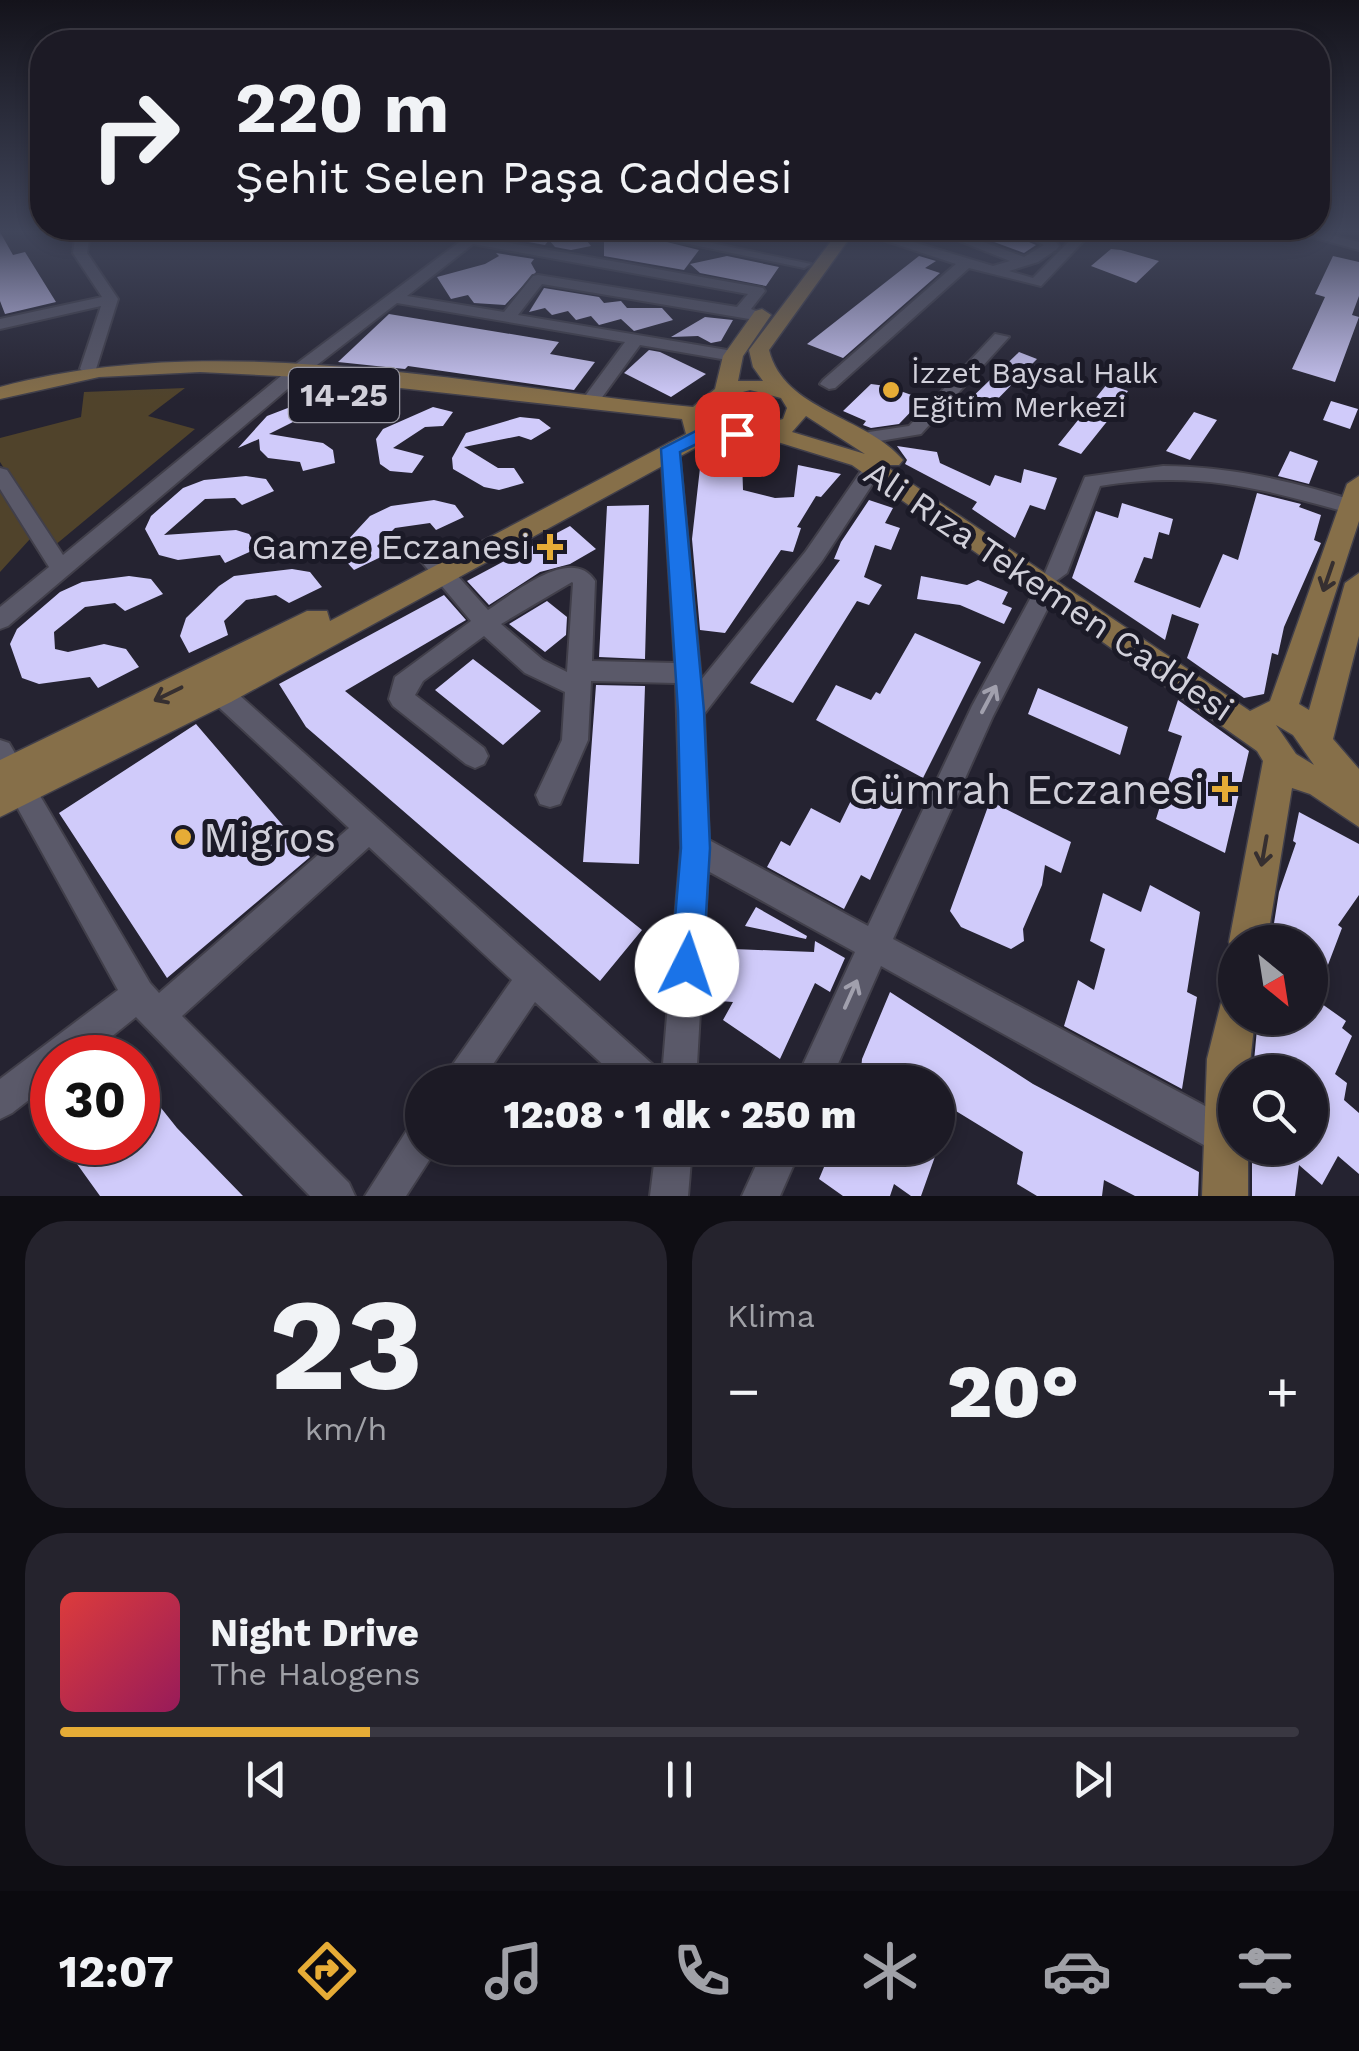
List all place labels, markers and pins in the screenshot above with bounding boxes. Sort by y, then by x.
place label: İzzet Baysal Halk Eğitim Merkezi [911,355,1158,424]
marker: İzzet Baysal Halk Eğitim Merkezi [880,379,902,401]
pin [695,392,780,477]
place label: Gamze Eczanesi [252,526,530,568]
marker: Gamze Eczanesi [539,536,561,558]
place label: Gümrah Eczanesi [849,765,1205,814]
marker: Gümrah Eczanesi [1214,778,1236,800]
place label: Migros [203,813,336,862]
marker: Migros [172,826,194,848]

